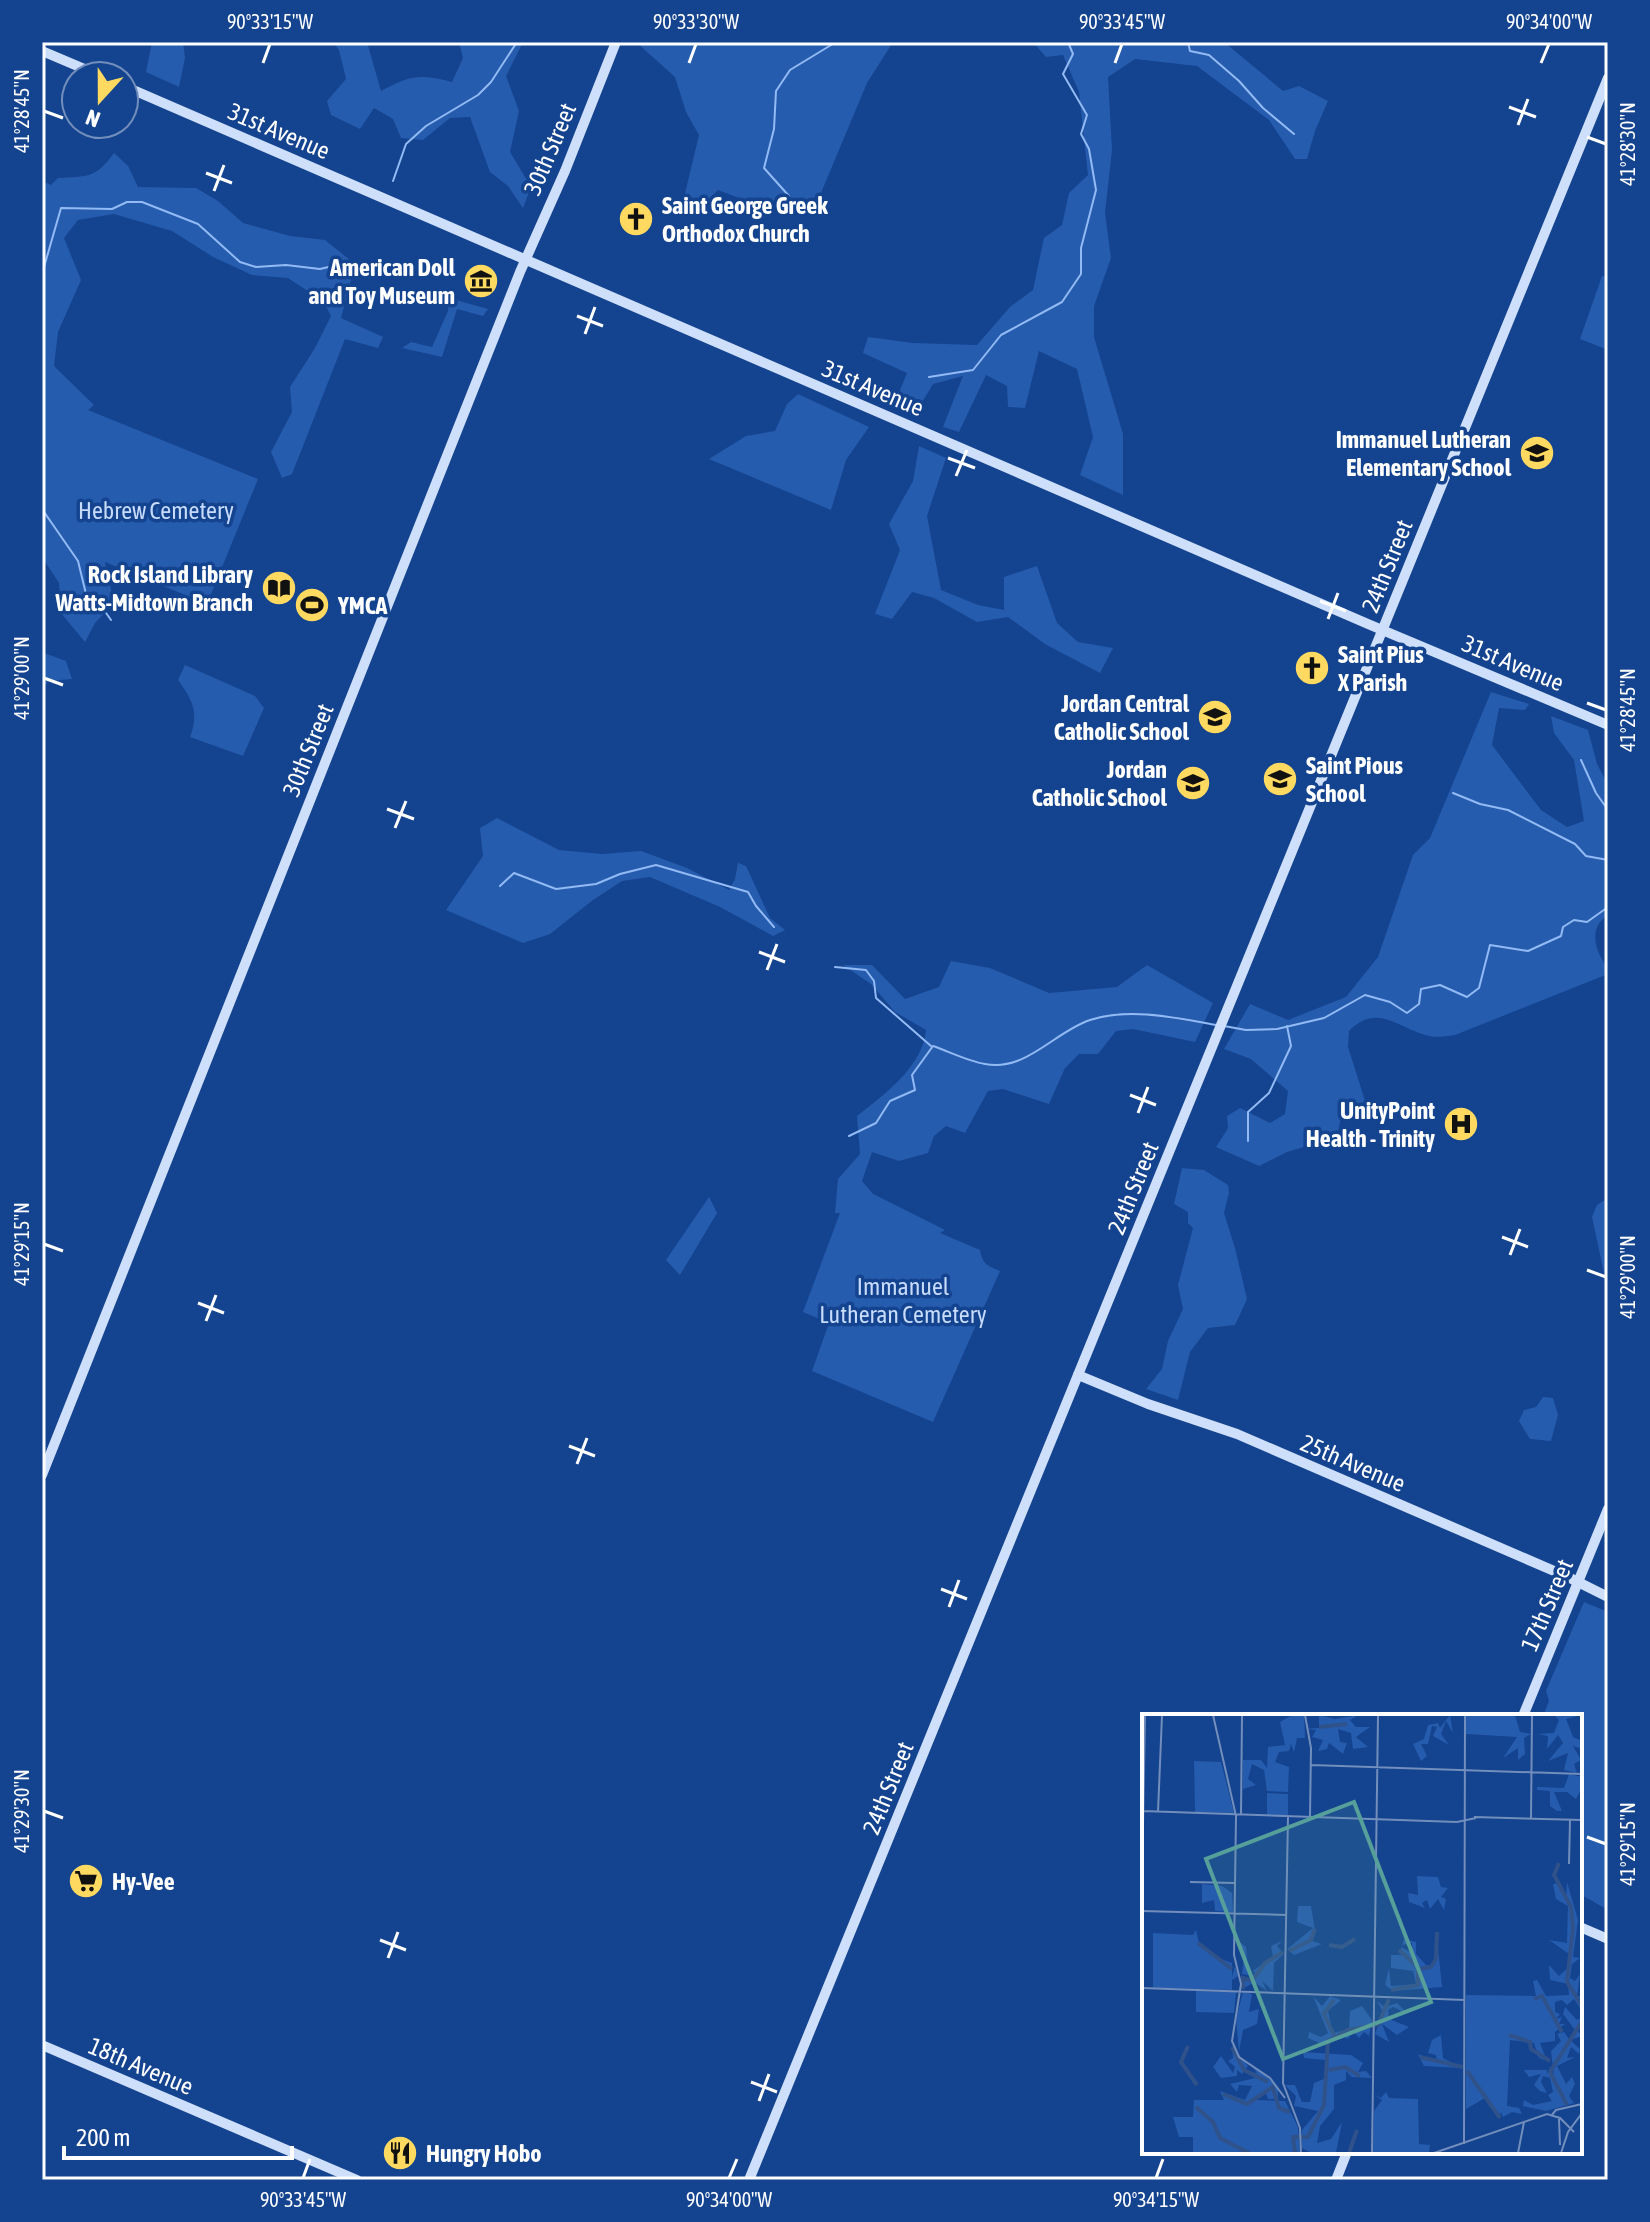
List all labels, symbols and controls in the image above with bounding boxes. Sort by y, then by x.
text: 90°33'15"W [227,10,314,33]
text: 90°33'30"W [653,10,740,33]
text: 90°33'45"W [1079,10,1166,33]
text: 90°34'00"W [1506,10,1593,33]
north arrow [60,60,140,140]
text: 41°28'45"N [10,69,33,153]
street label: 31st Avenue [224,98,334,164]
street label: 30th Street [519,99,581,199]
text: 41°28'30"N [1616,102,1639,186]
text: N [82,104,104,133]
place label: Saint George Greek Orthodox Church [662,192,828,247]
church icon: Saint George Greek Orthodox Church [617,200,655,238]
place label: American Doll and Toy Museum [308,254,456,309]
museum icon: American Doll and Toy Museum [462,262,500,300]
street label: 31st Avenue [818,355,928,421]
place label: Immanuel Lutheran Elementary School [1336,426,1512,481]
school or university icon: Immanuel Lutheran Elementary School [1518,434,1556,472]
park label: Hebrew Cemetery [78,497,234,524]
street label: 24th Street [1356,516,1418,616]
place label: Rock Island Library Watts-Midtown Branch [55,561,253,616]
library icon: Rock Island Library Watts-Midtown Branch [260,569,298,607]
sports icon: YMCA [293,586,331,624]
place label: YMCA [337,592,388,619]
street label: 31st Avenue [1458,630,1568,696]
text: 41°29'00"N [10,636,33,720]
place label: Saint Pius X Parish [1337,641,1424,696]
church icon: Saint Pius X Parish [1293,649,1331,687]
text: 41°28'45"N [1616,668,1639,752]
place label: Jordan Central Catholic School [1054,690,1190,745]
school or university icon: Jordan Central Catholic School [1196,698,1234,736]
street label: 30th Street [277,700,339,800]
place label: Saint Pious School [1306,752,1404,807]
place label: Jordan Catholic School [1032,756,1168,811]
school or university icon: Saint Pious School [1261,760,1299,798]
school or university icon: Jordan Catholic School [1174,764,1212,802]
place label: UnityPoint Health - Trinity [1306,1097,1435,1152]
hospital icon: UnityPoint Health - Trinity [1442,1105,1480,1143]
street label: 24th Street [1102,1138,1164,1238]
text: 41°29'15"N [10,1202,33,1286]
text: 41°29'00"N [1616,1235,1639,1319]
park label: Immanuel Lutheran Cemetery [819,1273,987,1328]
street label: 25th Avenue [1297,1429,1409,1497]
street label: 17th Street [1516,1555,1578,1655]
inset map [1142,1714,1582,2154]
street label: 24th Street [857,1738,919,1838]
text: 41°29'30"N [10,1769,33,1853]
text: 41°29'15"N [1616,1802,1639,1886]
supermarket icon: Hy-Vee [67,1862,105,1900]
place label: Hy-Vee [112,1868,175,1895]
street label: 18th Avenue [85,2032,197,2100]
scale bar [64,2110,292,2160]
text: 200 m [76,2124,130,2151]
restaurant icon: Hungry Hobo [381,2134,419,2172]
place label: Hungry Hobo [426,2140,542,2167]
text: 90°33'45"W [260,2188,347,2211]
text: 90°34'00"W [686,2188,773,2211]
text: 90°34'15"W [1113,2188,1200,2211]

